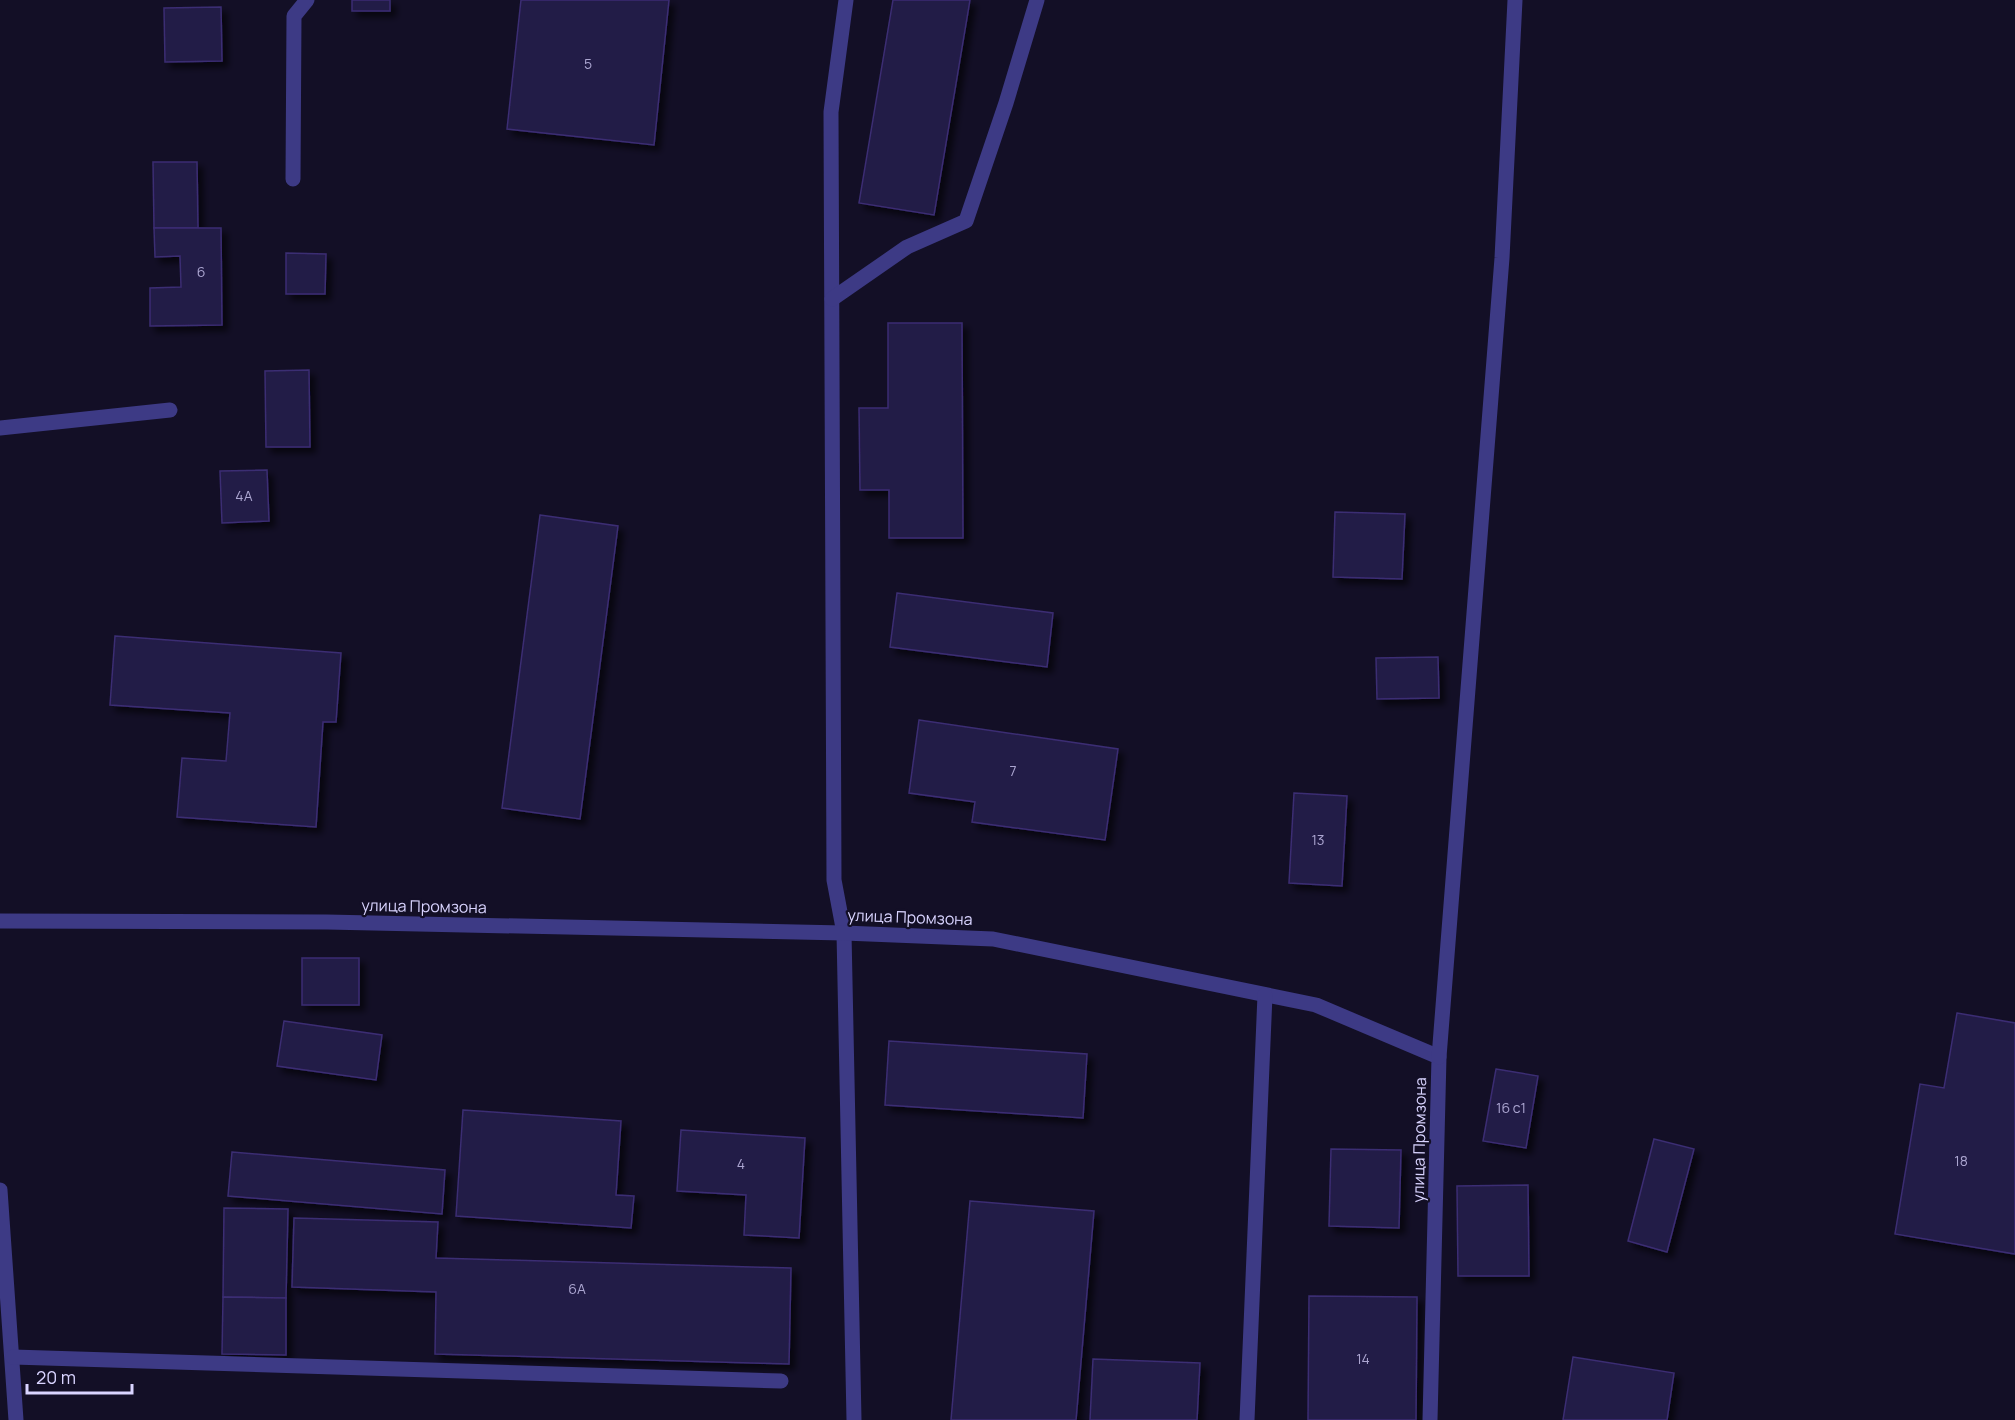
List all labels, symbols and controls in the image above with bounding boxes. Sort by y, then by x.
house number: 5 [584,54,592,73]
house number: 6 [197,262,205,281]
house number: 4А [235,486,253,505]
house number: 7 [1009,761,1017,780]
house number: 13 [1311,830,1325,849]
street label: улица Промзона [361,894,487,918]
street label: улица Промзона [847,904,973,930]
street label: улица Промзона [1407,1077,1431,1203]
house number: 16 с1 [1496,1098,1526,1117]
house number: 18 [1954,1151,1968,1170]
house number: 4 [737,1154,745,1173]
house number: 6А [568,1279,586,1298]
house number: 14 [1356,1349,1370,1368]
scale bar [27,1357,132,1395]
text: 20 m [36,1365,76,1389]

